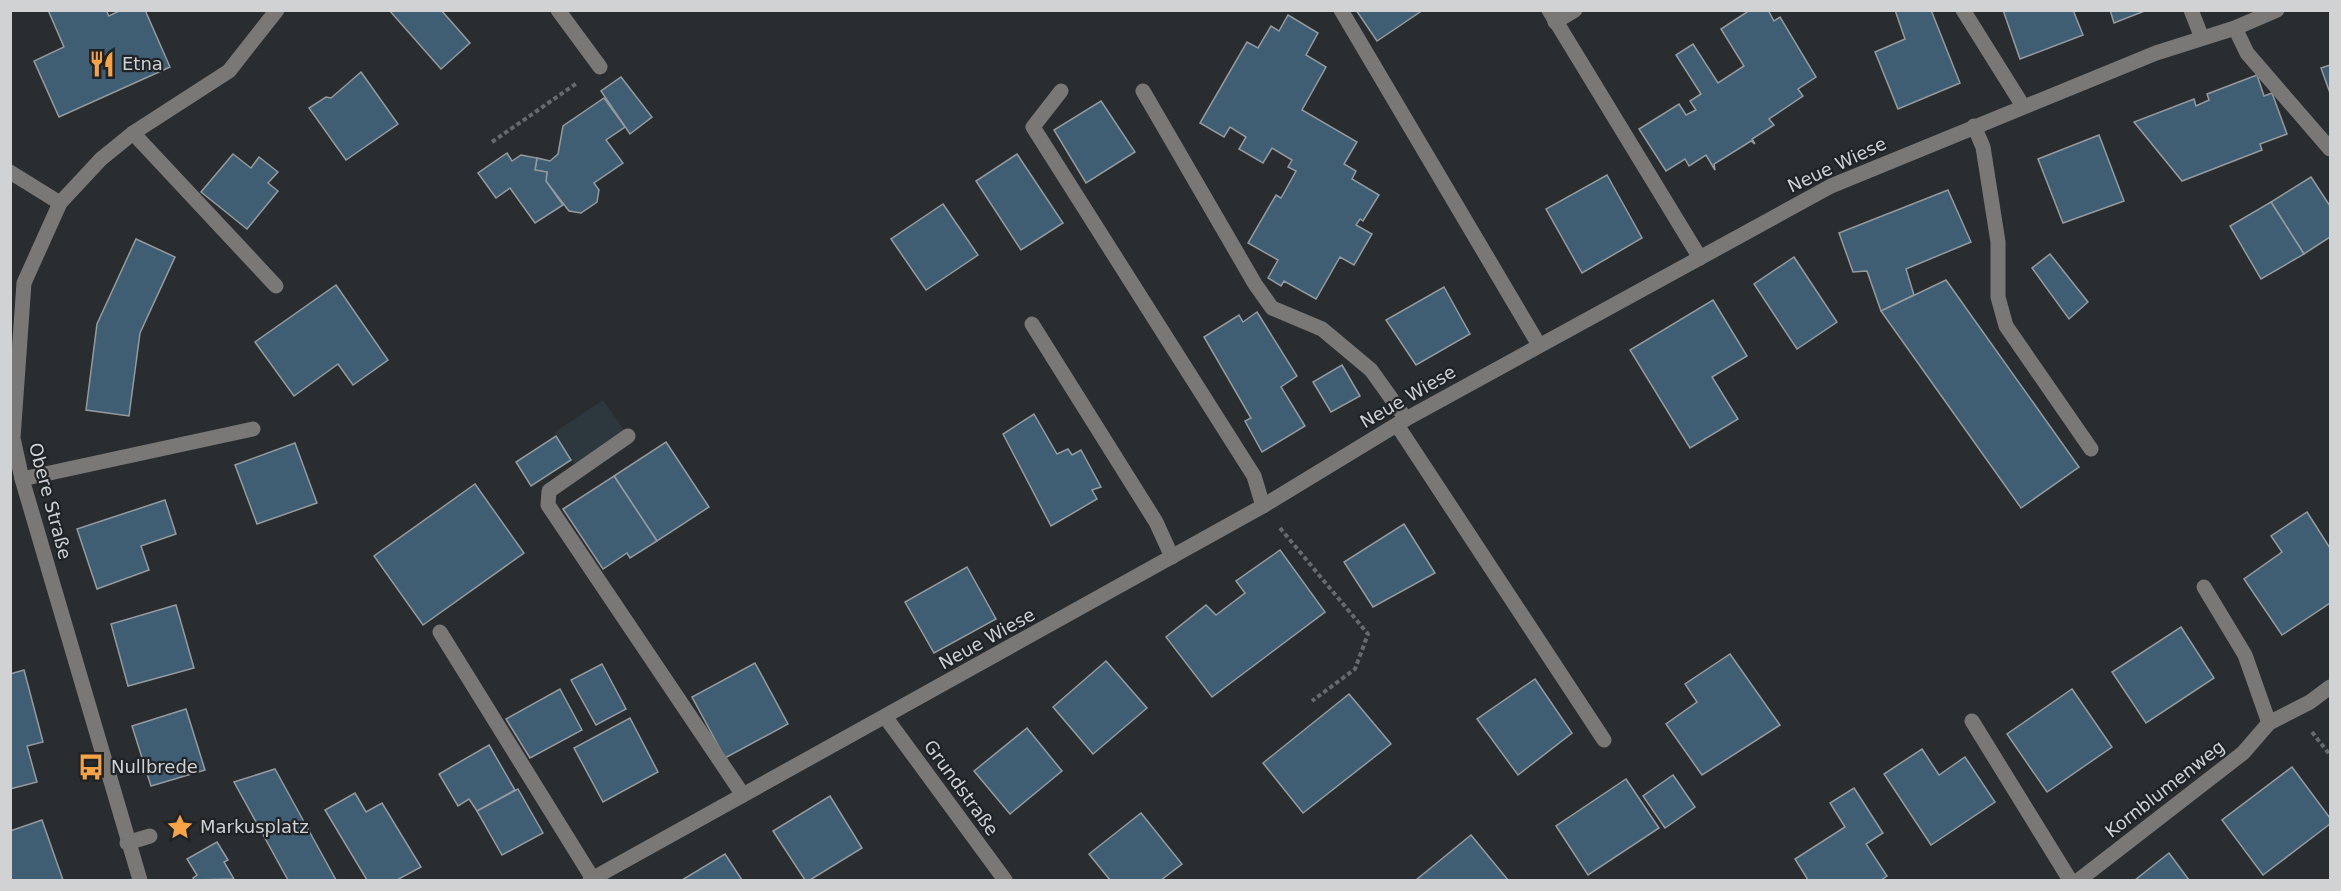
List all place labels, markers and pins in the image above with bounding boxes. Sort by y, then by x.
restaurant icon: Etna [87,49,117,79]
place label: Etna [122,53,163,74]
bus stop icon: Nullbrede [76,752,106,782]
place label: Nullbrede [111,756,198,777]
place icon: Markusplatz [165,812,195,842]
place label: Markusplatz [200,816,309,837]

